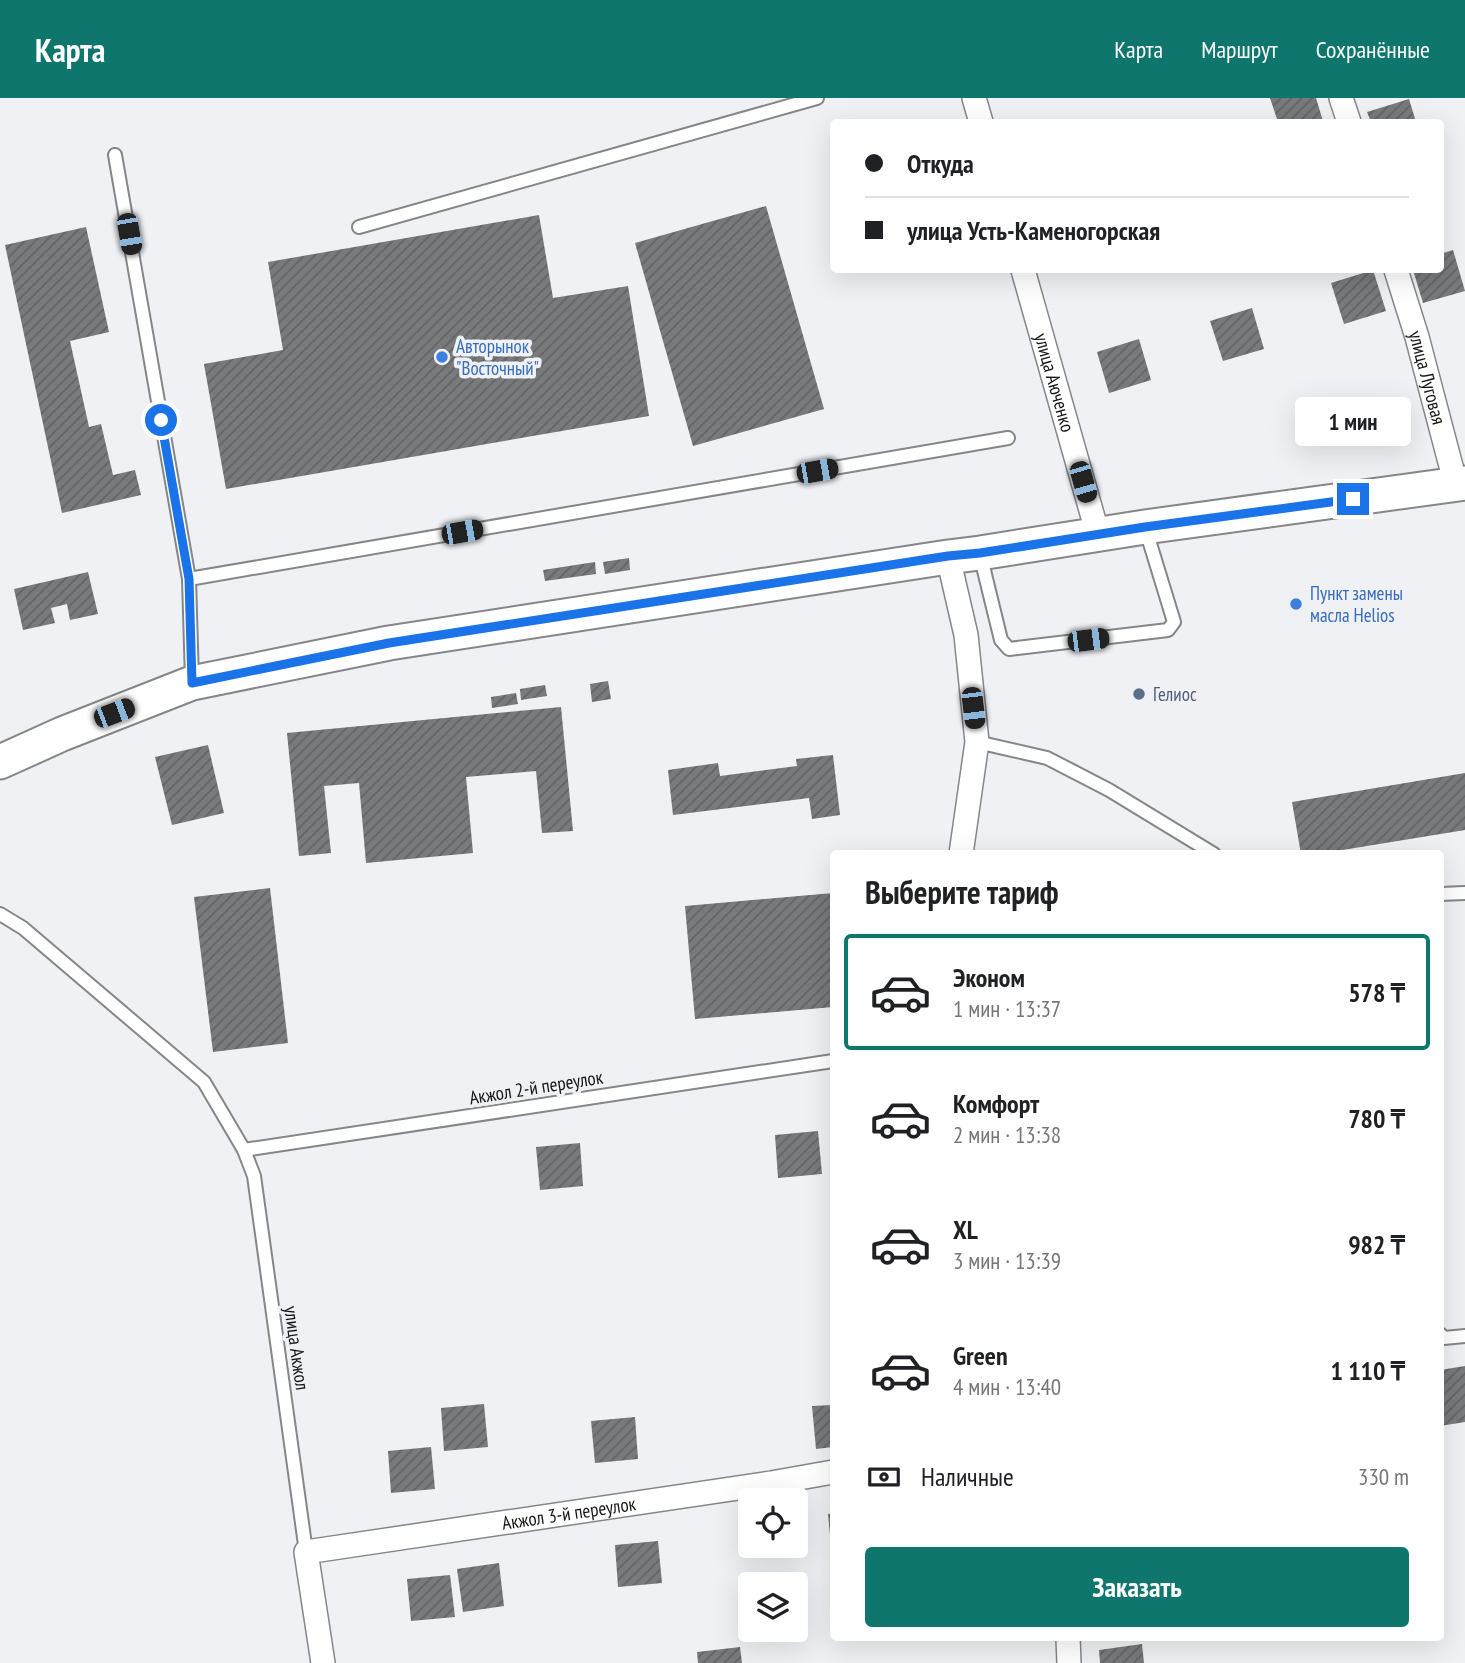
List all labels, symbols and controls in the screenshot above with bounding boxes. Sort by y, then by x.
text: Карта [35,28,105,71]
text: Карта [1114,34,1163,65]
text: Маршрут [1201,34,1278,65]
text: Сохранённые [1316,34,1430,65]
text: Откуда [907,147,974,180]
car [116,211,143,257]
text: улица Усть-Каменогорская [907,214,1160,247]
street label: улица Луговая [1404,327,1451,427]
street label: улица Аюченко [1029,330,1080,435]
place label: Авторынок "Восточный" [456,334,539,380]
marker: Авторынок "Восточный" [434,349,450,365]
callout: 1 мин [1295,398,1411,446]
route start [145,404,177,436]
text: 1 мин [1328,407,1378,436]
car [795,457,840,485]
car [1068,459,1099,505]
route end [1337,483,1369,515]
car [440,518,485,546]
place label: Пункт замены масла Helios [1310,581,1403,627]
marker: Пункт замены масла Helios [1288,596,1304,612]
car [1066,627,1111,653]
place label: Гелиос [1153,682,1197,706]
car [961,686,986,730]
marker: Гелиос [1131,686,1147,702]
car [91,696,138,730]
text: Выберите тариф [865,871,1059,913]
icon: car [869,961,932,1024]
text: Эконом [953,961,1025,994]
text: 578 ₸ [1348,976,1405,1009]
text: 1 мин · 13:37 [953,994,1061,1023]
street label: Акжол 2-й переулок [468,1064,605,1109]
icon: car [869,1087,932,1150]
text: Комфорт [953,1087,1039,1120]
text: 780 ₸ [1348,1102,1405,1135]
text: 2 мин · 13:38 [953,1120,1061,1149]
icon: car [869,1213,932,1276]
text: XL [953,1213,978,1246]
text: 982 ₸ [1348,1228,1405,1261]
text: 3 мин · 13:39 [953,1246,1061,1275]
street label: улица Акжол [279,1304,315,1392]
icon: car [869,1339,932,1402]
text: Green [953,1339,1008,1372]
text: 1 110 ₸ [1330,1354,1405,1387]
text: 4 мин · 13:40 [953,1372,1061,1401]
icon: cash [865,1458,903,1496]
text: Наличные [921,1460,1014,1493]
text: 330 m [1358,1462,1409,1491]
map controls [738,1488,808,1642]
button: locate [738,1488,808,1558]
street label: Акжол 3-й переулок [500,1491,638,1535]
button: Заказать [865,1547,1409,1627]
button: layers [738,1572,808,1642]

